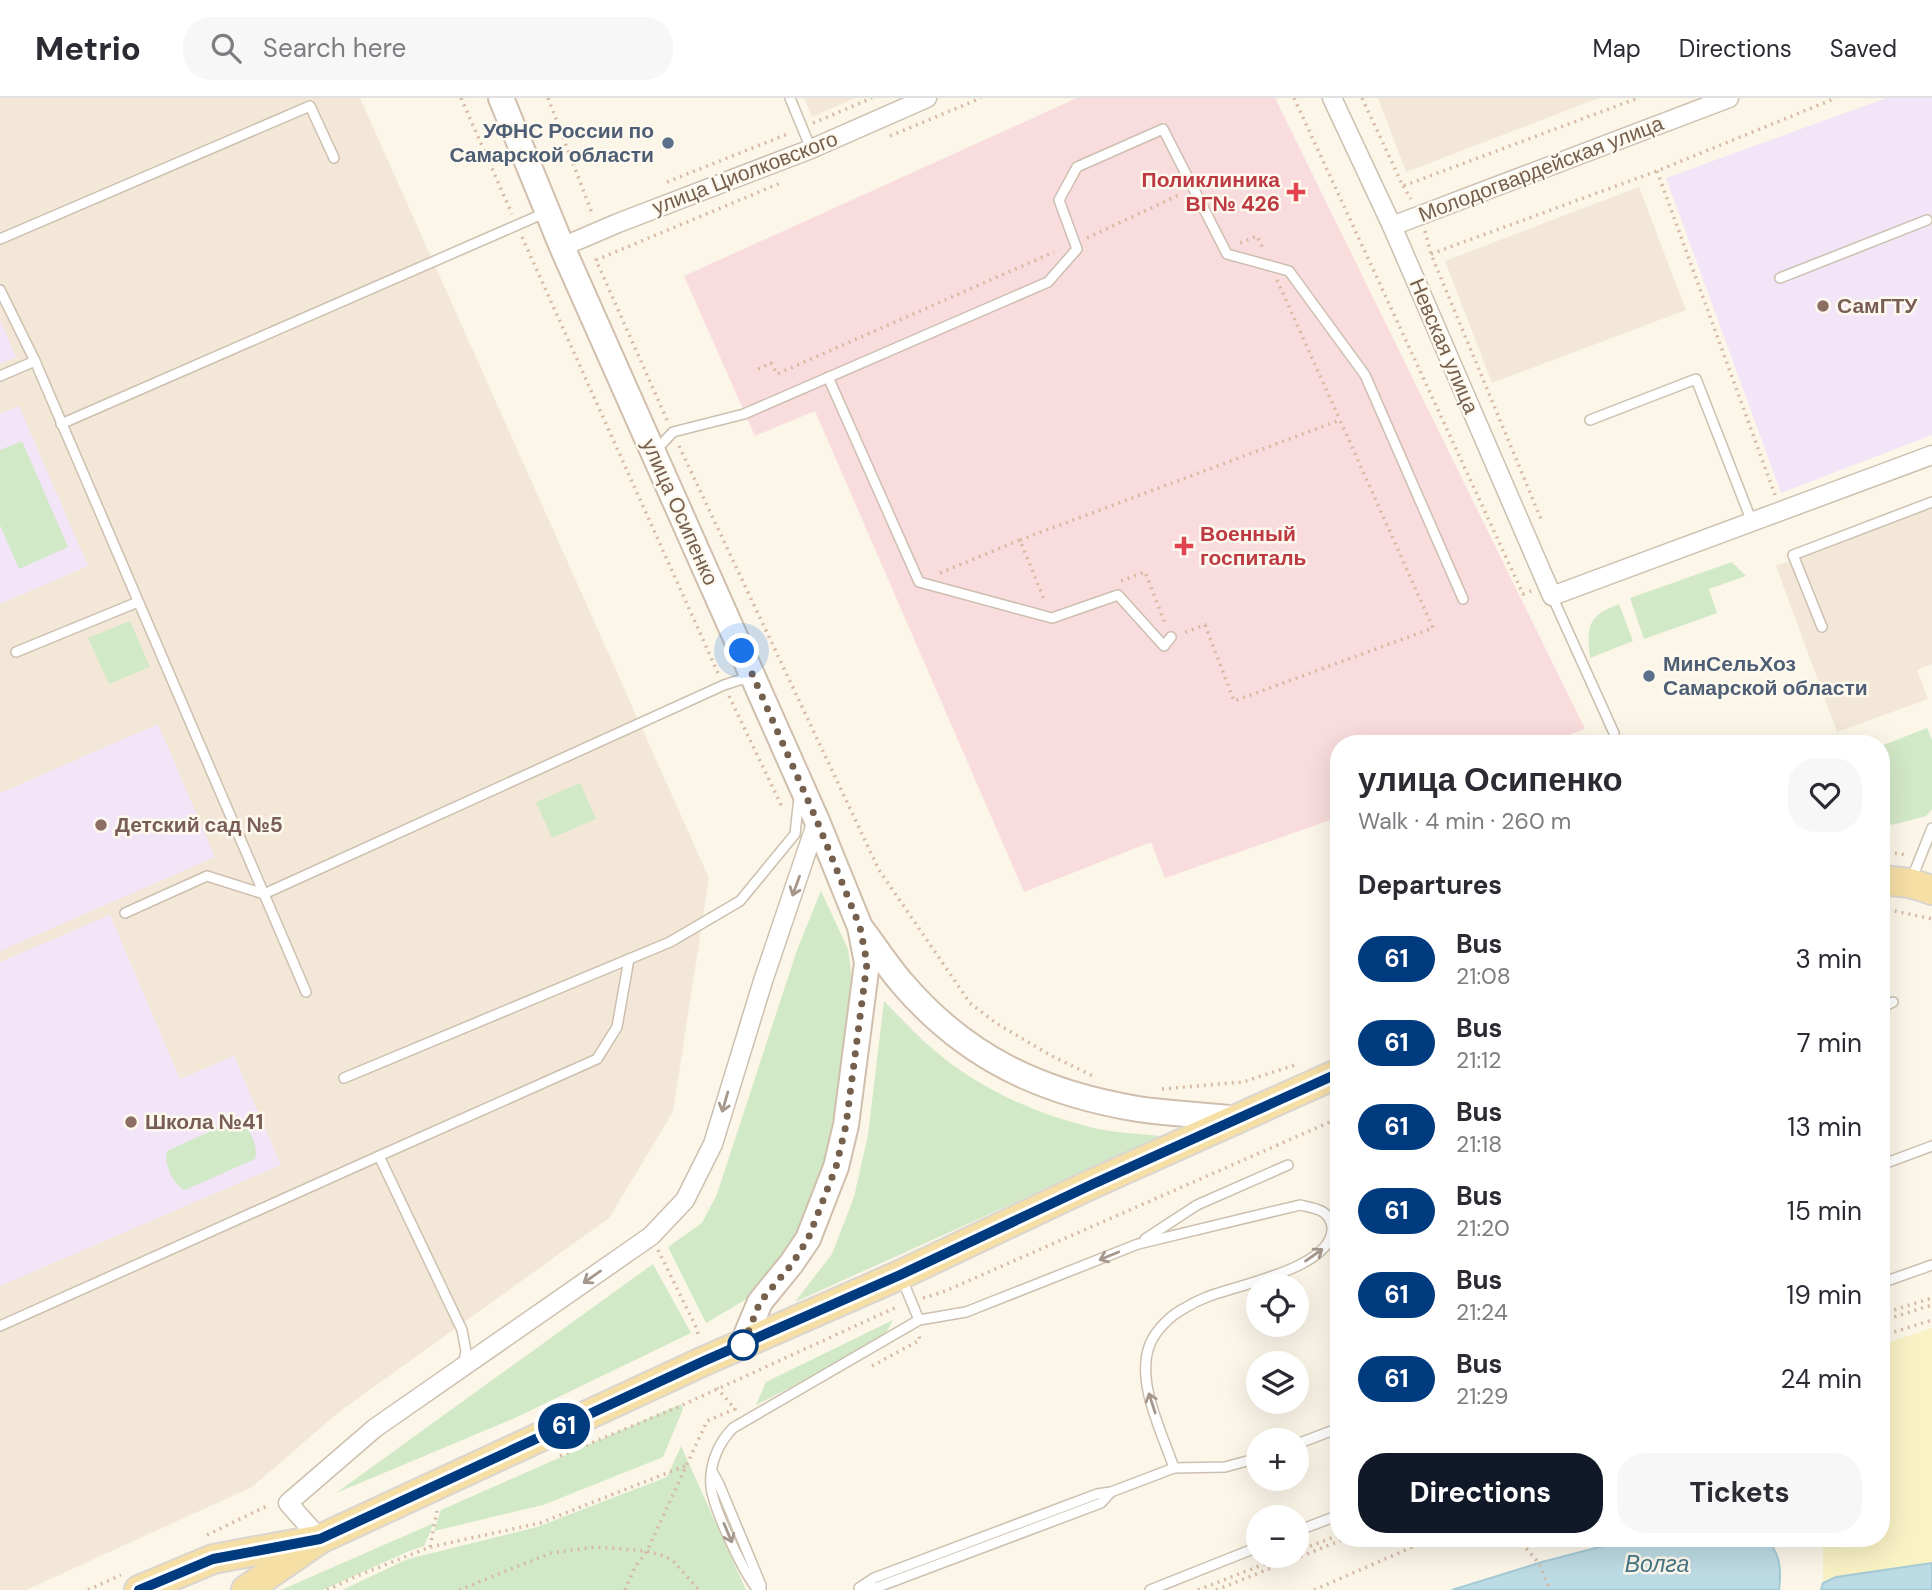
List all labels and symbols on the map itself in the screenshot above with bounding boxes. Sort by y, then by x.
street label: Молодогвардейская улица [1415,109,1668,229]
place label: УФНС России по Самарской области [449,117,654,169]
street label: улица Циолковского [648,125,842,221]
marker: УФНС России по Самарской области [660,135,676,151]
place label: Поликлиника ВГ№ 426 [1142,166,1280,218]
marker: Поликлиника ВГ№ 426 [1286,182,1306,202]
street label: Невская улица [1403,274,1485,418]
place label: СамГТУ [1837,292,1918,320]
marker: СамГТУ [1815,298,1831,314]
street label: улица Осипенко [635,434,725,590]
place label: Военный госпиталь [1200,520,1307,572]
marker: Военный госпиталь [1174,536,1194,556]
your location [724,633,759,668]
place label: МинСельХоз Самарской области [1663,650,1868,702]
marker: МинСельХоз Самарской области [1641,668,1657,684]
place label: Детский сад №5 [115,811,283,839]
marker: Детский сад №5 [93,817,109,833]
one-way arrow [789,874,801,896]
one-way arrow [718,1091,731,1113]
place label: Школа №41 [145,1108,263,1136]
marker: Школа №41 [123,1114,139,1130]
one-way arrow [1304,1248,1323,1262]
one-way arrow [1098,1250,1120,1263]
one-way arrow [583,1270,602,1284]
unlabelled marker [728,1330,758,1360]
one-way arrow [1145,1392,1158,1414]
line badge: 61 [532,1403,596,1449]
one-way arrow [723,1522,736,1544]
water label: Волга [1625,1549,1689,1579]

